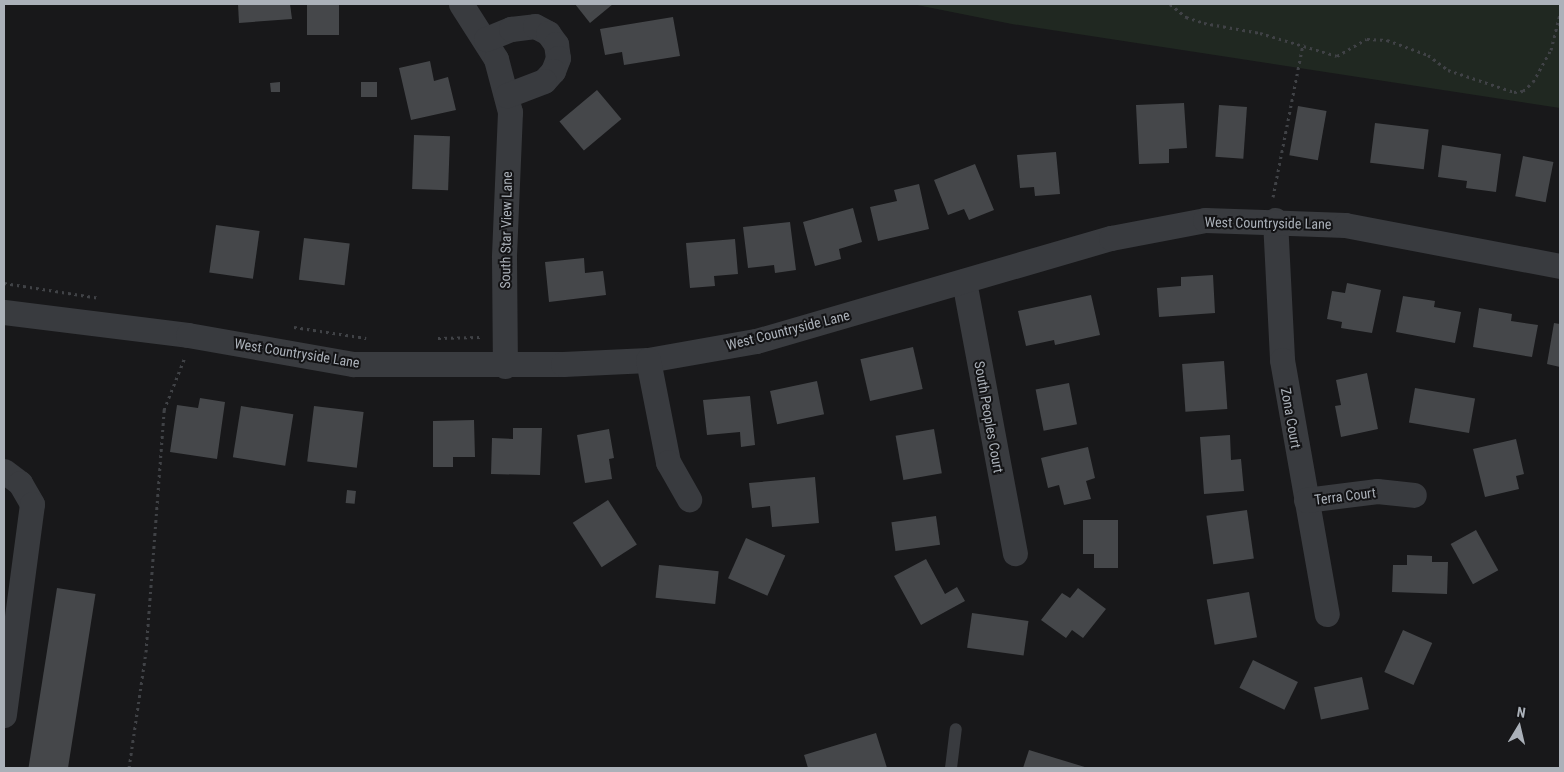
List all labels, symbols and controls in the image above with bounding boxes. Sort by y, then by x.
street label: South Star View Lane [497,171,515,289]
street label: West Countryside Lane [1205,213,1331,233]
street label: West Countryside Lane [725,307,851,353]
street label: West Countryside Lane [233,335,361,371]
street label: South Peoples Court [971,360,1007,474]
street label: Zona Court [1277,386,1305,450]
street label: Terra Court [1313,484,1377,508]
north arrow [1494,702,1544,752]
text: N [1516,704,1527,721]

